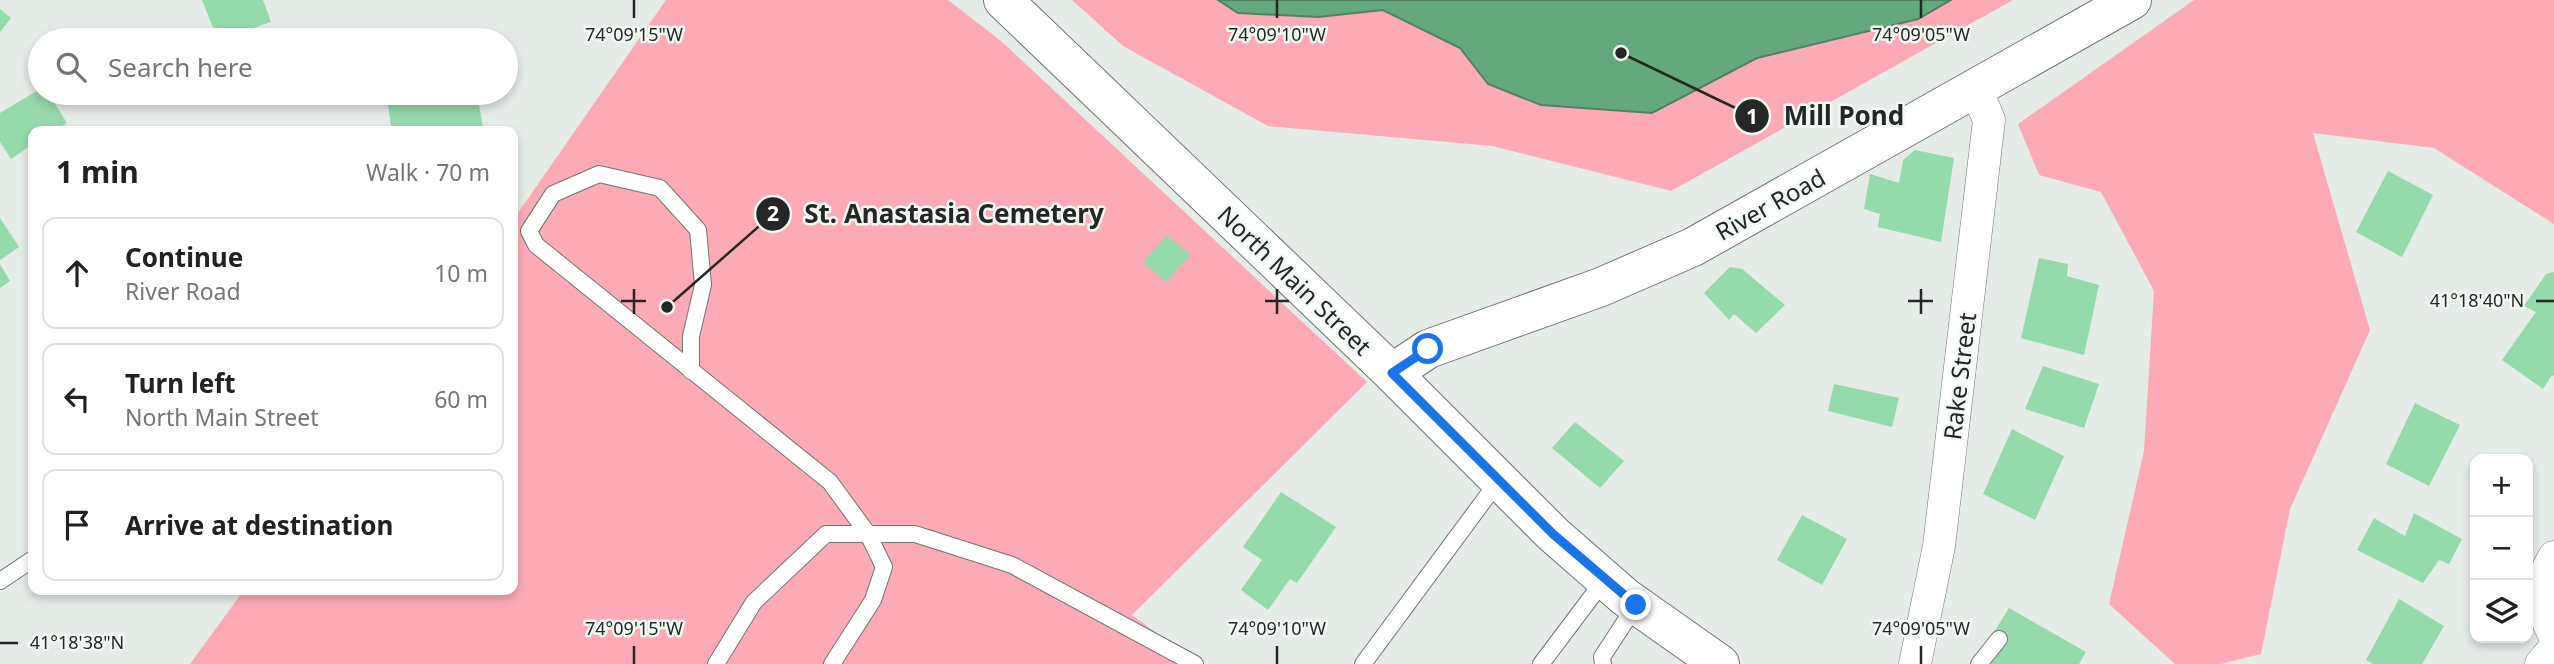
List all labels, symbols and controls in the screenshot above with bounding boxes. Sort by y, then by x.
text: 74°09'15"W [585,22,683,46]
text: 74°09'10"W [1228,22,1326,46]
text: 74°09'05"W [1872,22,1970,46]
search box [28,28,518,105]
icon: search [52,48,90,86]
text: Search here [108,49,253,85]
callout: Mill Pond [1734,93,1918,140]
text: Mill Pond [1784,97,1904,133]
text: 1 [1746,102,1758,130]
text: 1 min [56,151,139,192]
text: Walk · 70 m [366,156,490,188]
street label: River Road [1709,160,1831,248]
callout: St. Anastasia Cemetery [755,191,1118,238]
text: St. Anastasia Cemetery [804,195,1104,231]
street label: North Main Street [1211,198,1379,362]
text: 2 [767,199,779,227]
text: Continue [125,239,243,275]
icon: ahead [58,254,96,292]
text: 10 m [434,257,488,289]
text: River Road [125,275,241,307]
text: 41°18'40"N [2430,288,2524,312]
street label: Rake Street [1935,310,1983,442]
route start [1412,333,1443,364]
text: Turn left [125,365,236,401]
icon: left [58,380,96,418]
text: 60 m [434,383,488,415]
text: North Main Street [125,401,319,433]
map controls [2470,454,2533,643]
button: + [2470,454,2533,517]
icon: arrive [58,506,96,544]
text: Arrive at destination [125,507,394,543]
button: − [2470,517,2533,580]
button: layers [2470,580,2533,643]
route end [1620,589,1651,620]
text: 74°09'15"W [585,616,683,640]
text: 74°09'10"W [1228,616,1326,640]
text: 74°09'05"W [1872,616,1970,640]
text: 41°18'38"N [30,630,124,654]

